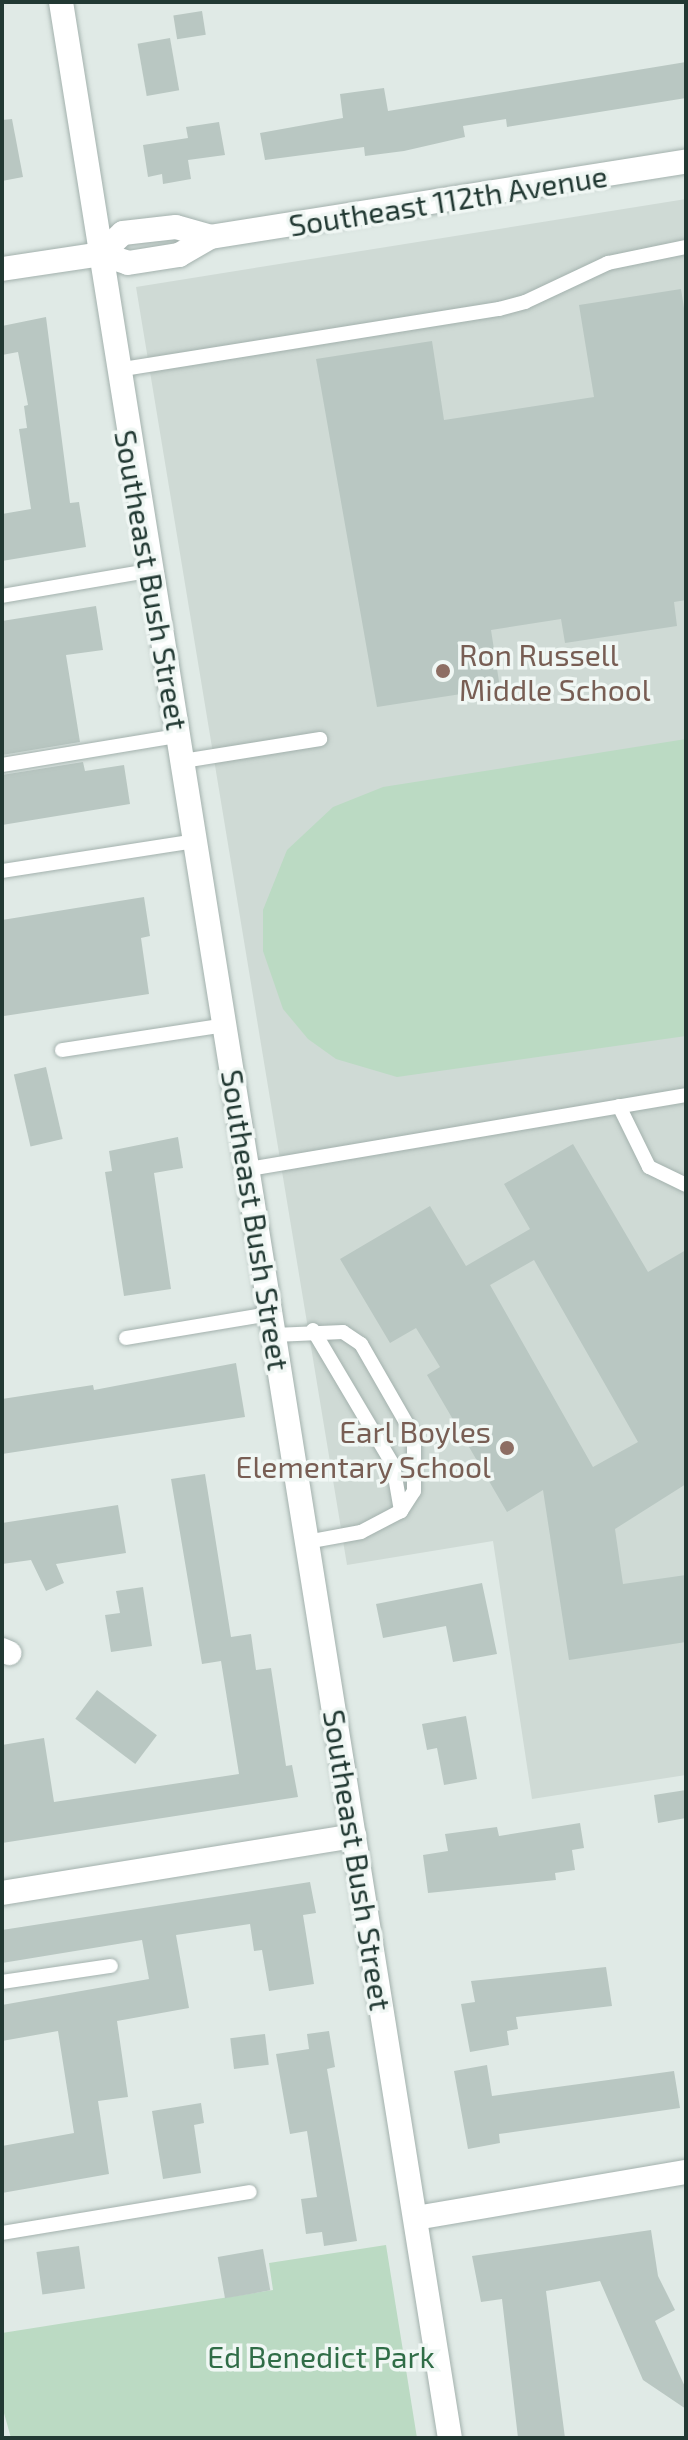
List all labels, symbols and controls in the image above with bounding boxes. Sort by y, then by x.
street label: Southeast 112th Avenue [286,157,610,243]
street label: Southeast Bush Street [108,427,196,733]
place label: Ron Russell Middle School [459,636,651,706]
marker: Ron Russell Middle School [434,662,452,680]
street label: Southeast Bush Street [214,1067,298,1373]
place label: Earl Boyles Elementary School [235,1413,491,1484]
marker: Earl Boyles Elementary School [498,1439,516,1457]
street label: Southeast Bush Street [316,1707,400,2013]
park label: Ed Benedict Park [207,2338,435,2374]

